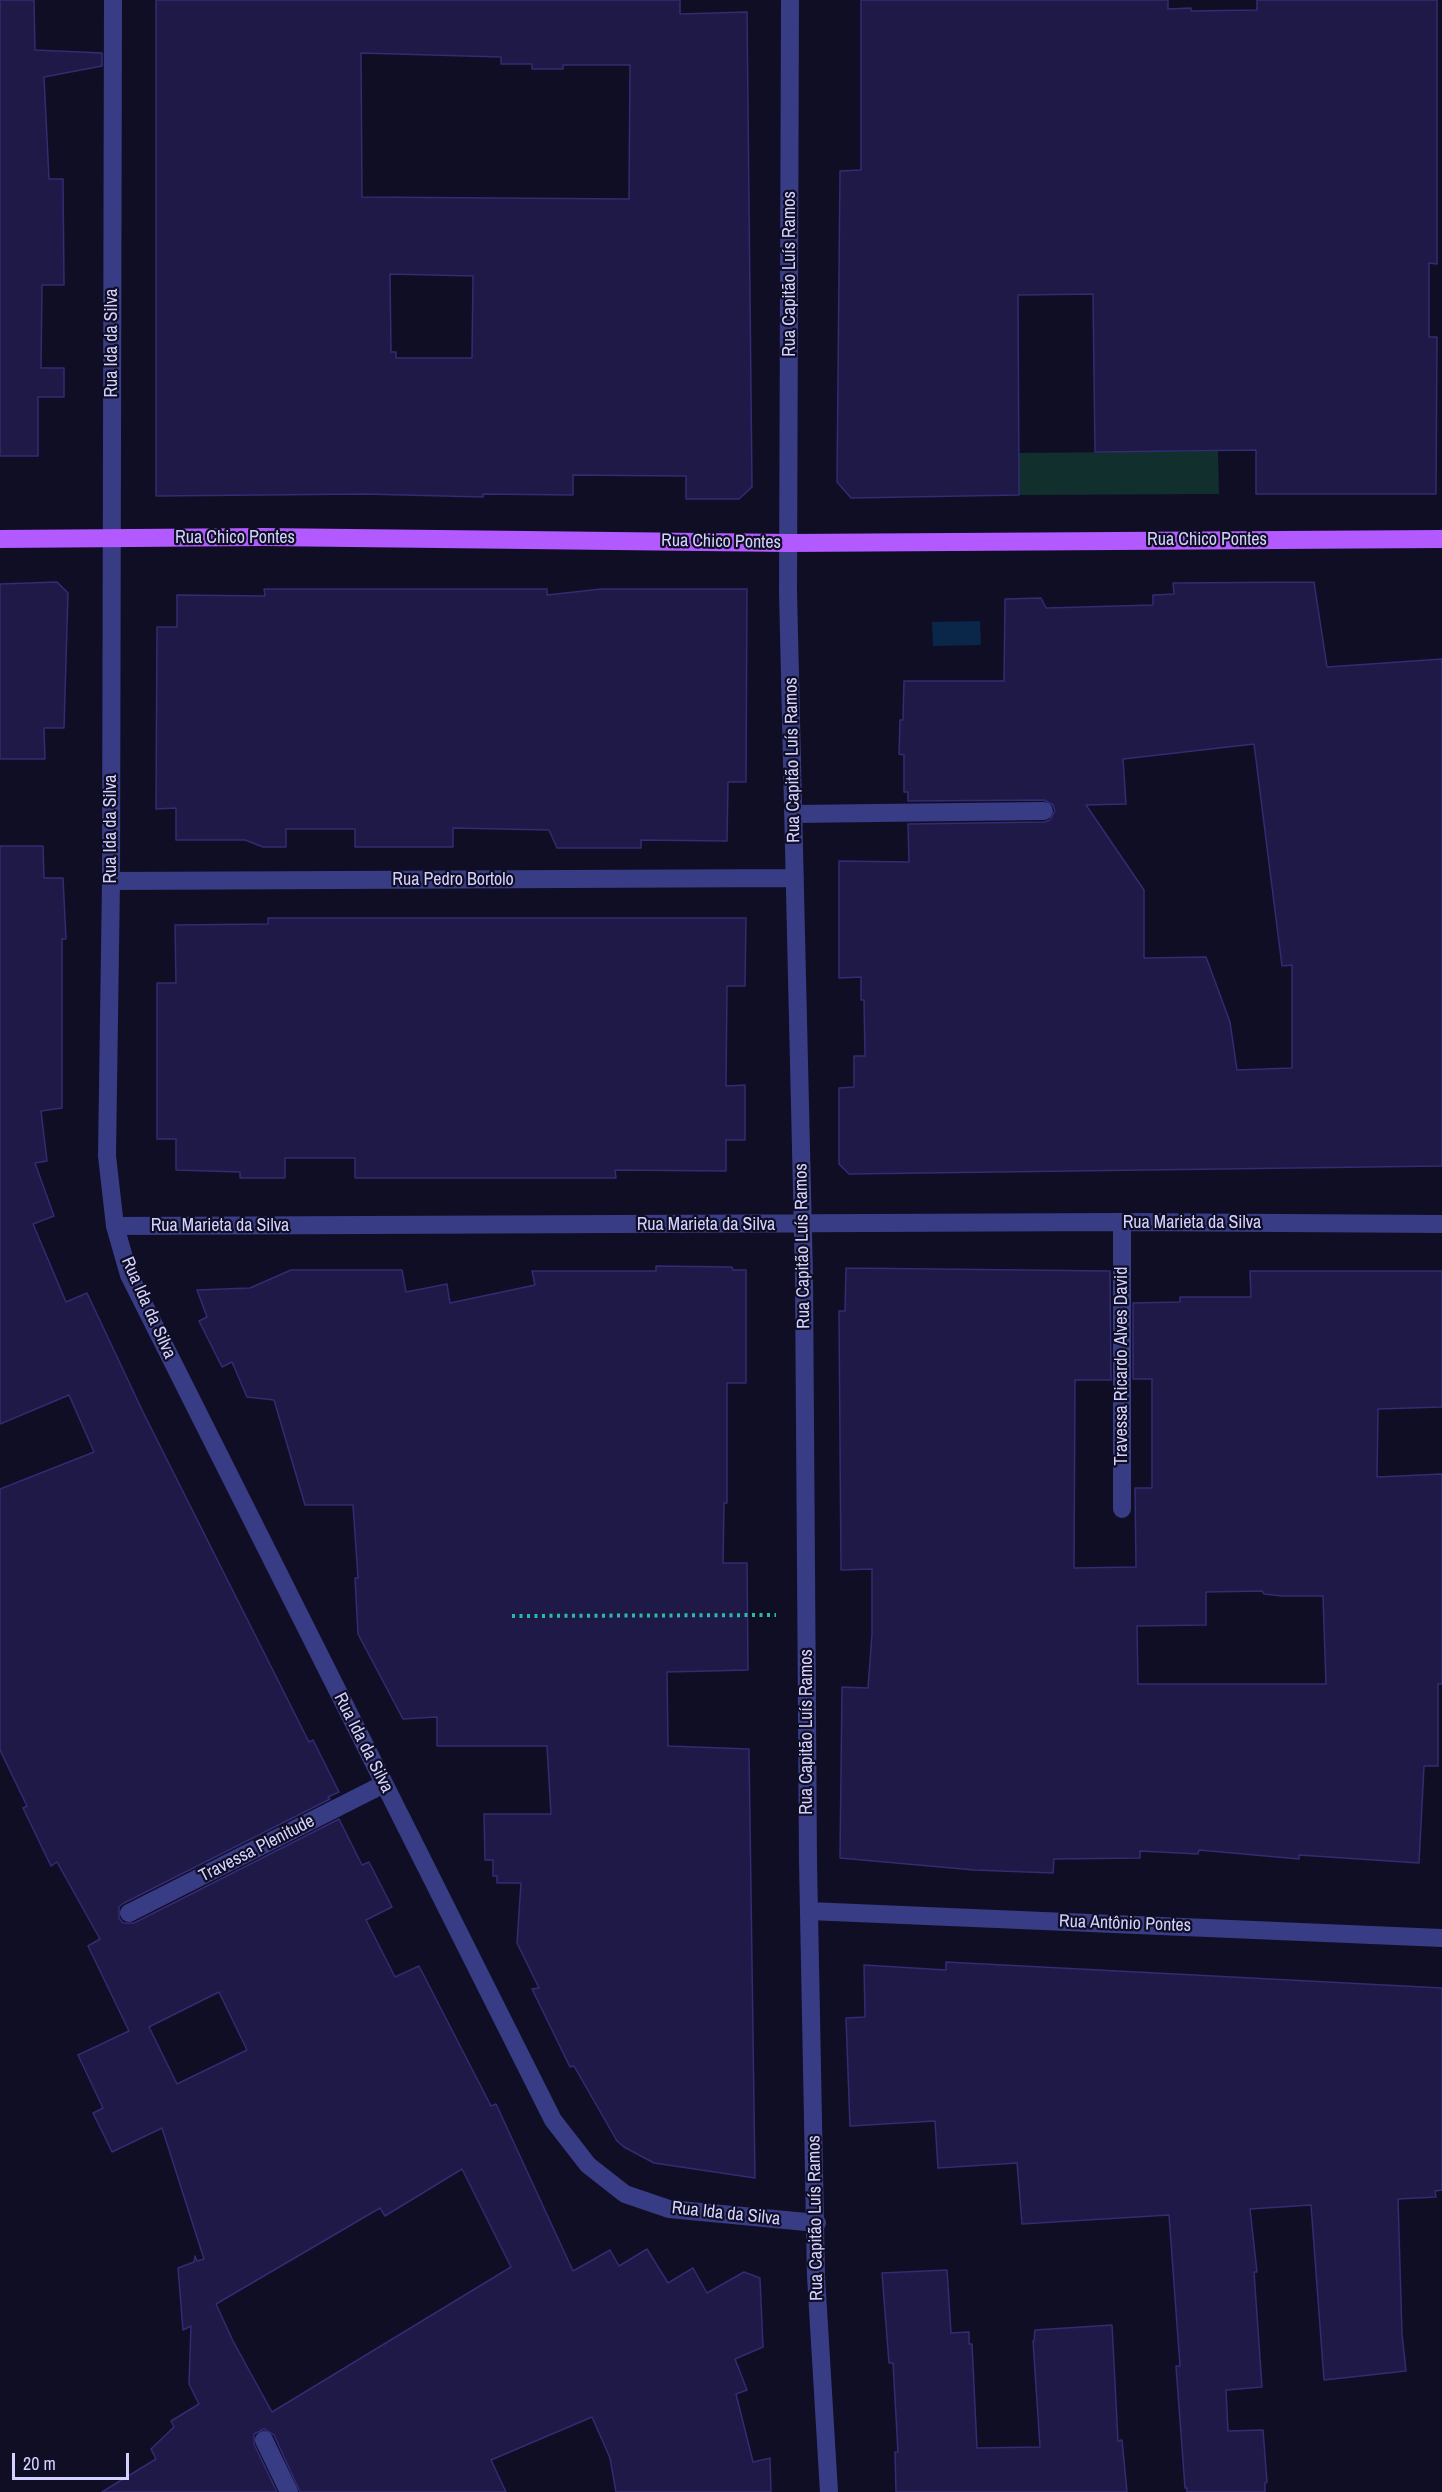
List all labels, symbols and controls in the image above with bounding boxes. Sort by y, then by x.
street label: Rua Capitão Luís Ramos [779,191,801,357]
street label: Rua Ida da Silva [101,288,123,398]
street label: Rua Chico Pontes [175,527,295,549]
street label: Rua Chico Pontes [1147,529,1267,551]
street label: Rua Chico Pontes [661,530,781,554]
street label: Rua Capitão Luís Ramos [781,677,805,843]
street label: Rua Ida da Silva [100,774,122,884]
street label: Rua Pedro Bortolo [392,869,514,891]
street label: Rua Capitão Luís Ramos [791,1163,815,1329]
street label: Rua Marieta da Silva [1123,1212,1261,1234]
street label: Rua Marieta da Silva [637,1214,775,1236]
street label: Rua Marieta da Silva [151,1215,289,1237]
street label: Rua Ida da Silva [116,1254,180,1362]
street label: Travessa Ricardo Alves David [1111,1267,1133,1465]
street label: Rua Capitão Luís Ramos [796,1649,818,1815]
street label: Rua Ida da Silva [329,1689,397,1797]
street label: Travessa Plenitude [196,1811,318,1887]
street label: Rua Antônio Pontes [1059,1911,1191,1937]
street label: Rua Capitão Luís Ramos [804,2135,828,2301]
street label: Rua Ida da Silva [671,2198,781,2230]
scale bar [15,2441,132,2479]
text: 20 m [23,2451,56,2476]

